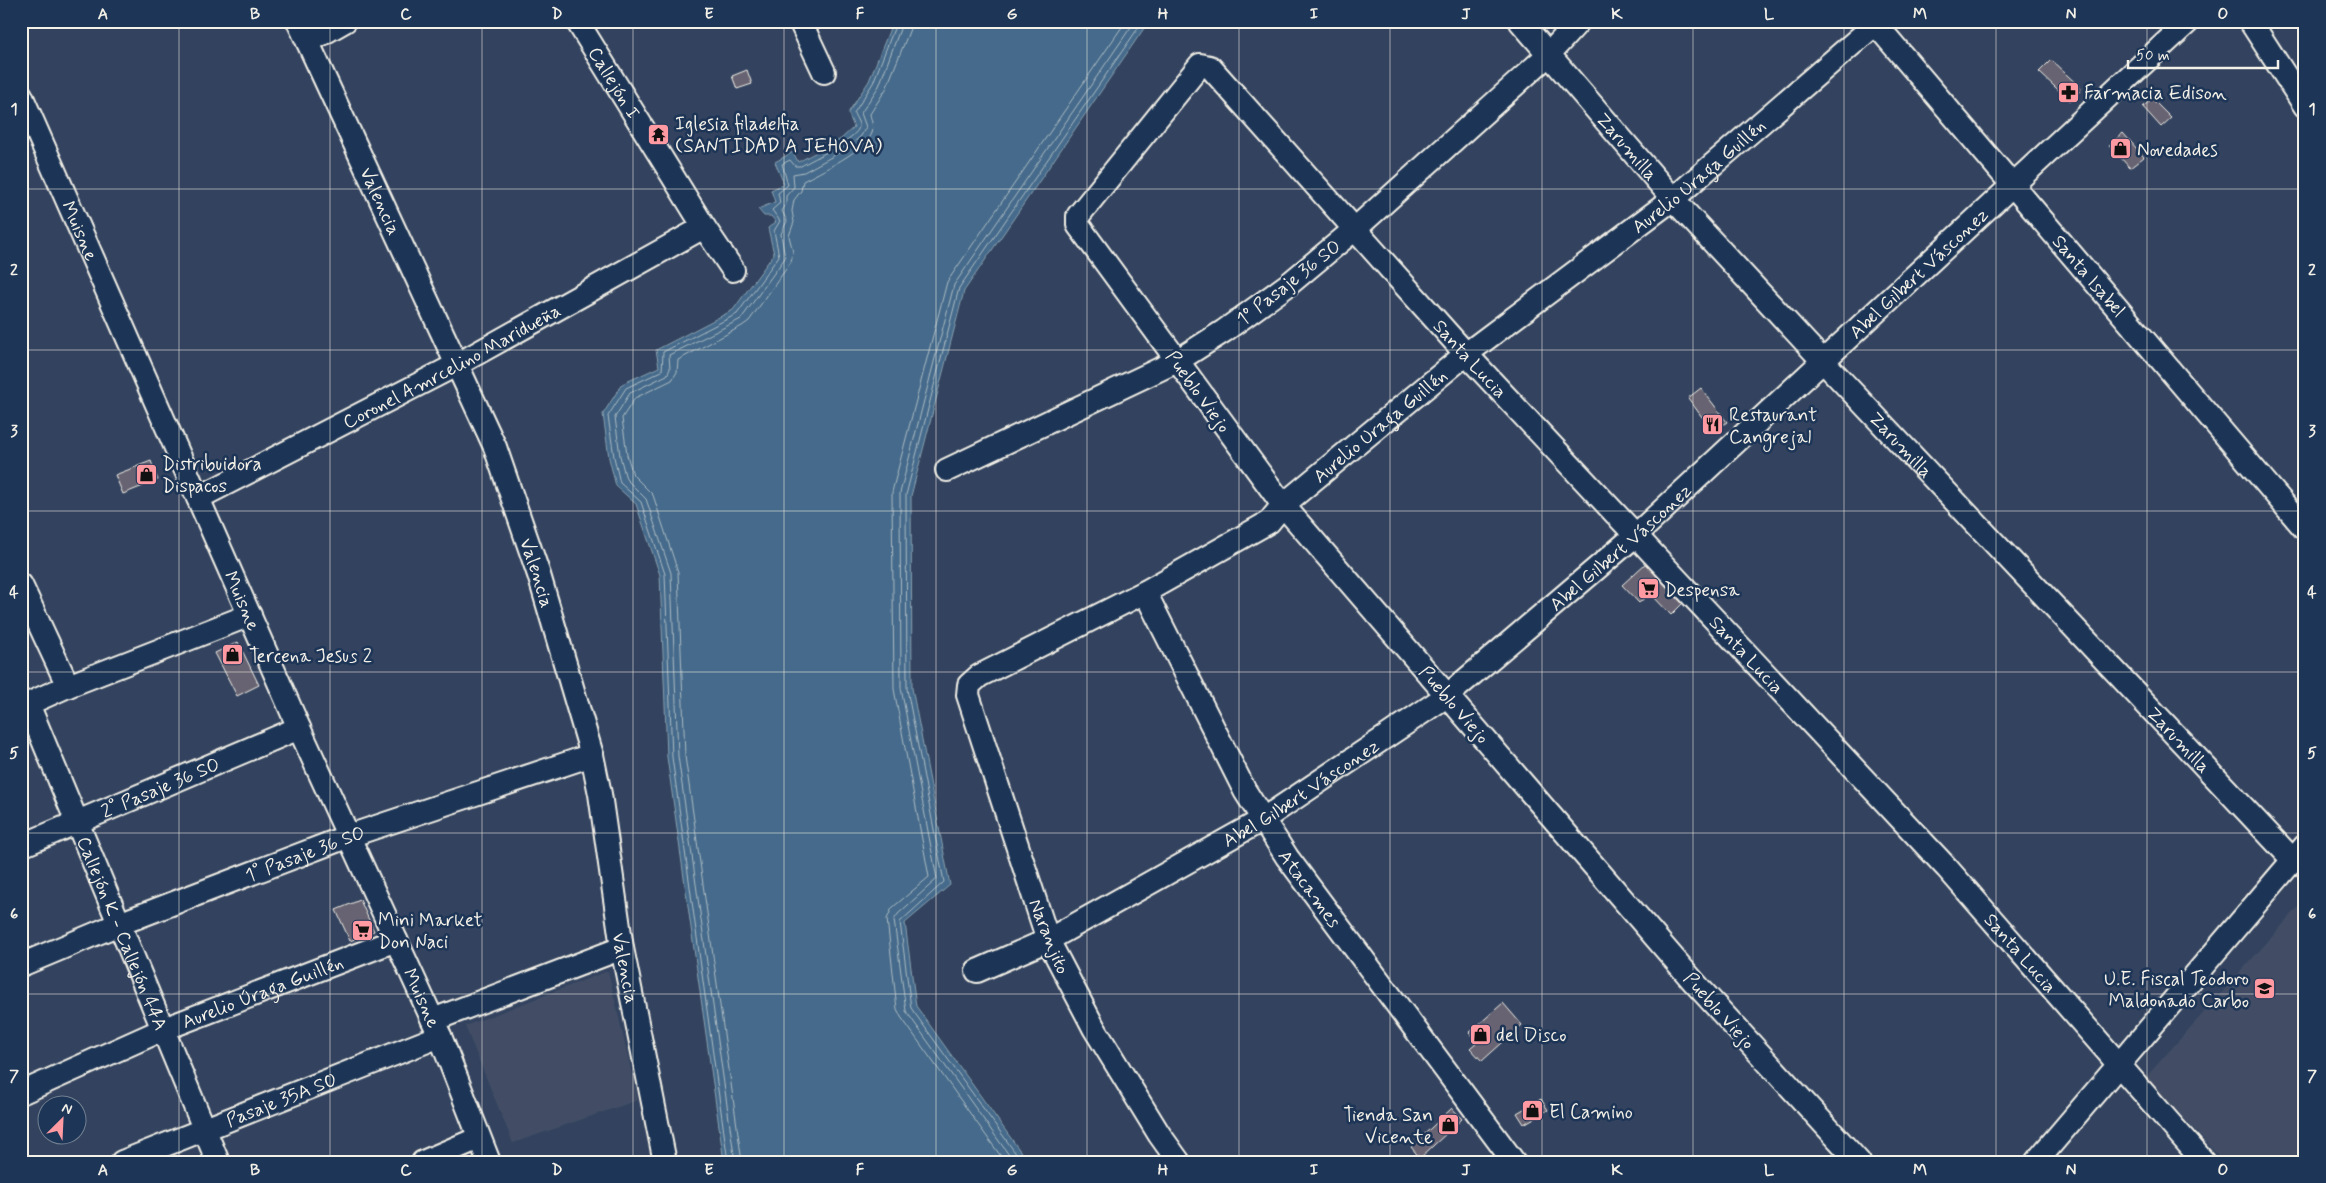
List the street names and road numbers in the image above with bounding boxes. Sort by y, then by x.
street label: Callejón I [582,42,645,124]
street label: Zarumilla [1590,108,1663,187]
street label: Aurelio Uraga Guillén [1627,114,1771,240]
street label: Valencia [353,163,406,239]
street label: Muisne [55,197,103,265]
street label: Abel Gilbert Vásconez [1844,203,1994,345]
street label: Santa Isabel [2046,230,2130,323]
street label: 1º Pasaje 36 SO [1232,235,1347,333]
street label: Coronel Amrcelino Maridueña [339,298,566,435]
street label: Santa Lucia [1427,315,1512,404]
street label: Pueblo Viejo [1159,346,1236,439]
street label: Aurelio Uraga Guillén [1308,364,1453,489]
street label: Zarumilla [1863,407,1938,484]
street label: Abel Gilbert Vásconez [1545,479,1698,617]
street label: Valencia [513,535,559,611]
street label: Muisne [217,567,266,635]
street label: Santa Lucia [1703,611,1789,700]
street label: Pueblo Viejo [1412,661,1495,750]
street label: Zarumilla [2141,702,2215,779]
street label: Abel Gilbert Vásconez [1219,734,1384,854]
street label: 2° Pasaje 36 SO [97,752,224,825]
street label: 1° Pasaje 36 SO [242,821,368,889]
street label: Callejón K - Callejón 44A [70,833,173,1034]
street label: Atacames [1272,846,1347,934]
street label: Naranjito [1022,895,1075,978]
street label: Santa Lucia [1978,908,2062,999]
street label: Valencia [606,931,644,1006]
street label: Aurelio Úraga Guillén [179,950,347,1035]
street label: Muisne [397,965,446,1032]
street label: Pueblo Viejo [1677,967,1760,1056]
street label: Pasaje 35A SO [223,1067,341,1134]

